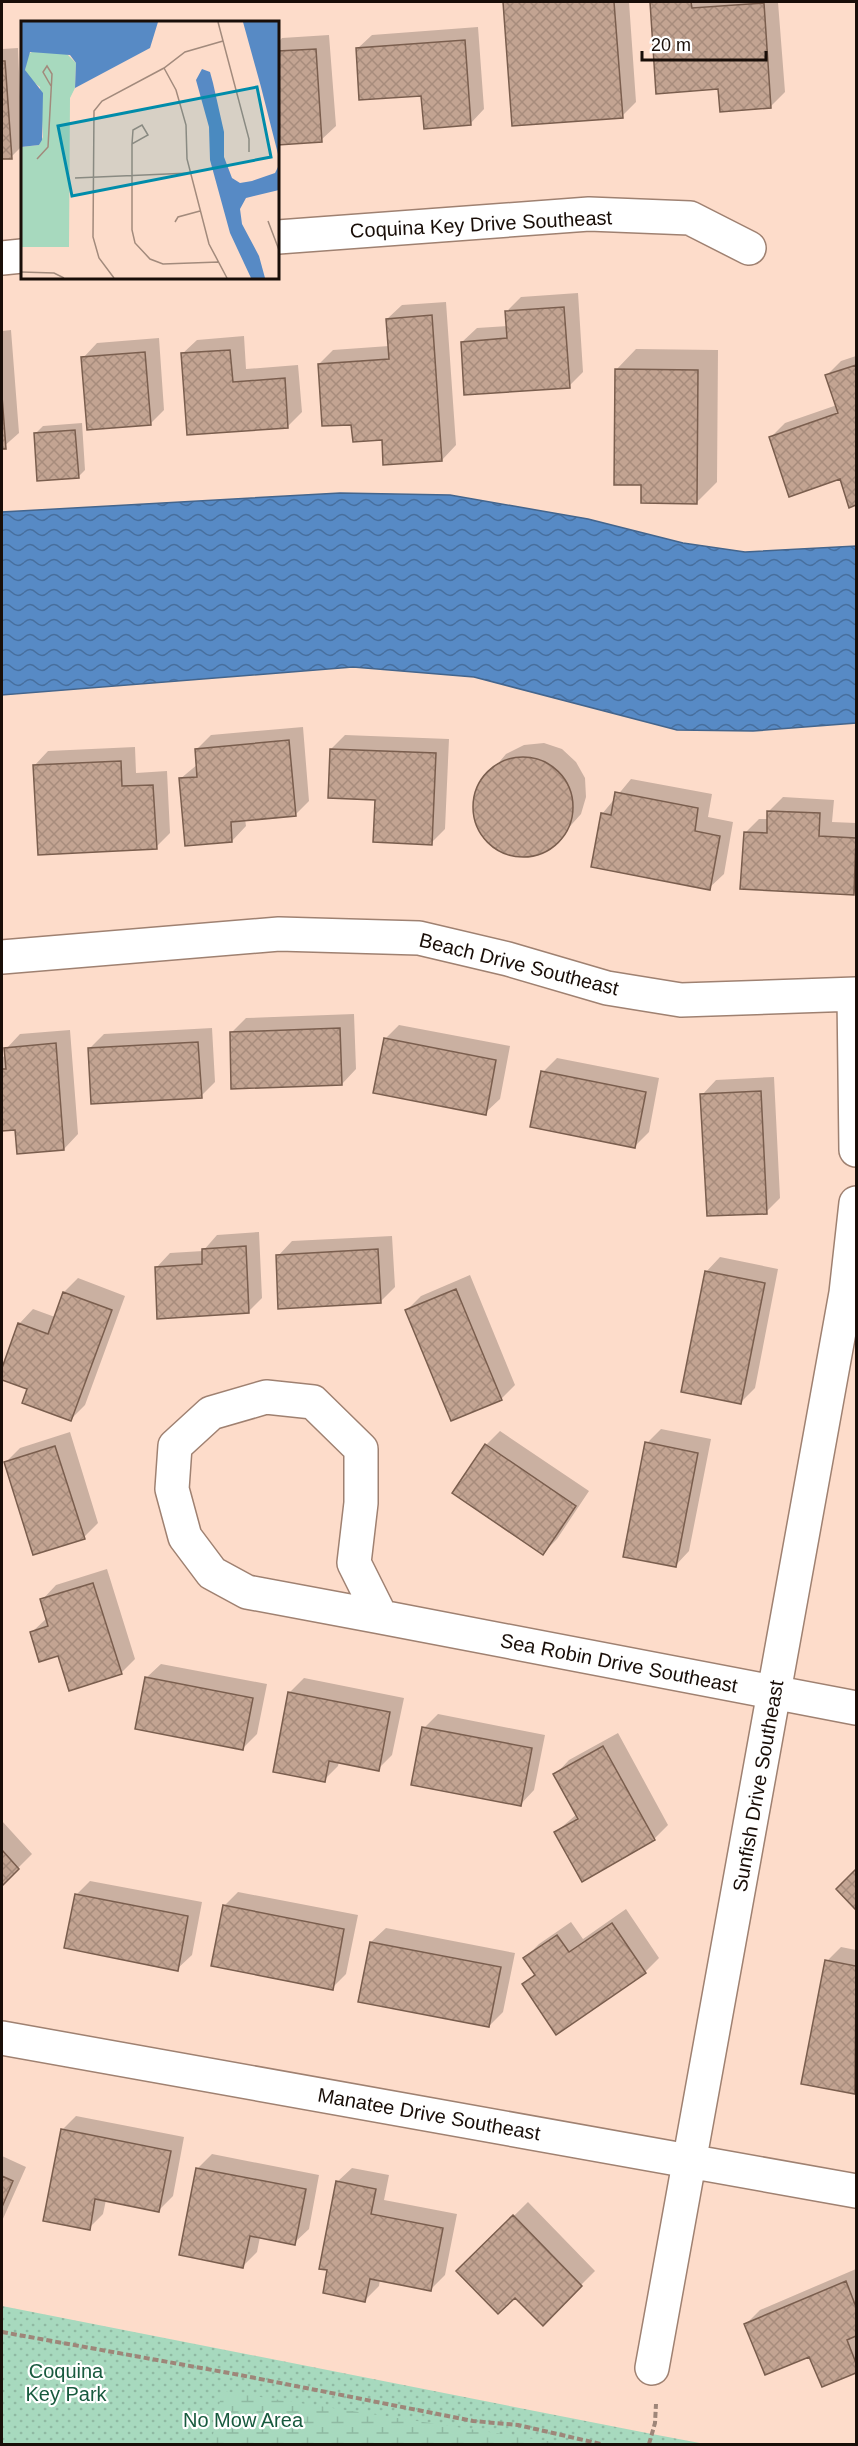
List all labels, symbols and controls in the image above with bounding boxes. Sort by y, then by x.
inset map [21,21,279,279]
scale bar [642,24,766,62]
text: 20 m [651,35,691,55]
street label: Coquina Key Drive Southeast [349,206,613,242]
street label: Beach Drive Southeast [417,929,621,1000]
street label: Sea Robin Drive Southeast [498,1629,740,1697]
street label: Sunfish Drive Southeast [729,1678,788,1894]
street label: Manatee Drive Southeast [316,2084,542,2145]
park label: Coquina Key Park [25,2360,108,2405]
park label: No Mow Area [183,2409,304,2431]

